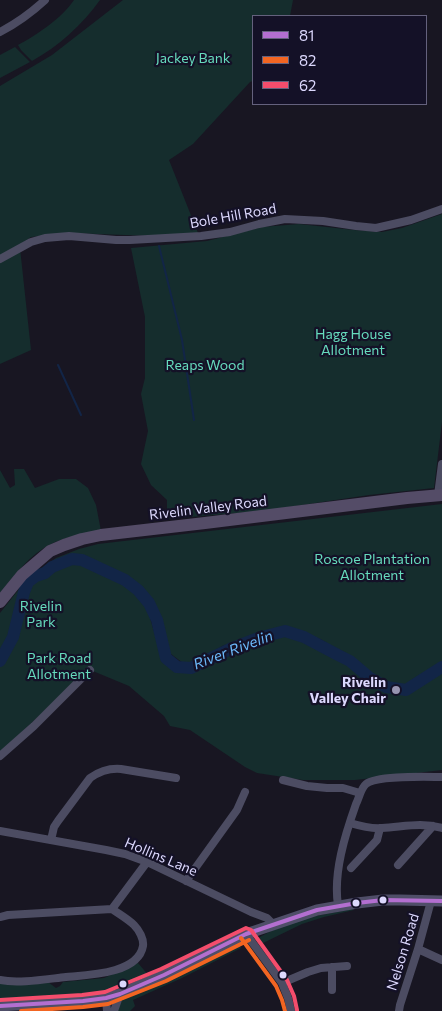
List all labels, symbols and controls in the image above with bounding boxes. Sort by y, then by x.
legend [252,15,427,105]
text: 81 [299,26,315,44]
park label: Jackey Bank [156,50,230,66]
text: 82 [299,51,316,69]
text: 62 [299,76,316,94]
street label: Bole Hill Road [188,200,278,232]
park label: Hagg House Allotment [315,326,391,358]
park label: Reaps Wood [166,357,244,373]
street label: Rivelin Valley Road [148,492,268,524]
park label: Roscoe Plantation Allotment [314,551,430,584]
park label: Rivelin Park [20,598,62,630]
water label: River Rivelin [191,627,275,673]
park label: Park Road Allotment [27,650,91,682]
place label: Rivelin Valley Chair [310,674,386,706]
marker: Rivelin Valley Chair [390,684,402,696]
street label: Hollins Lane [122,834,200,880]
unlabelled marker [378,895,388,905]
unlabelled marker [351,898,361,908]
street label: Nelson Road [383,911,423,993]
unlabelled marker [278,970,288,980]
unlabelled marker [118,979,128,989]

